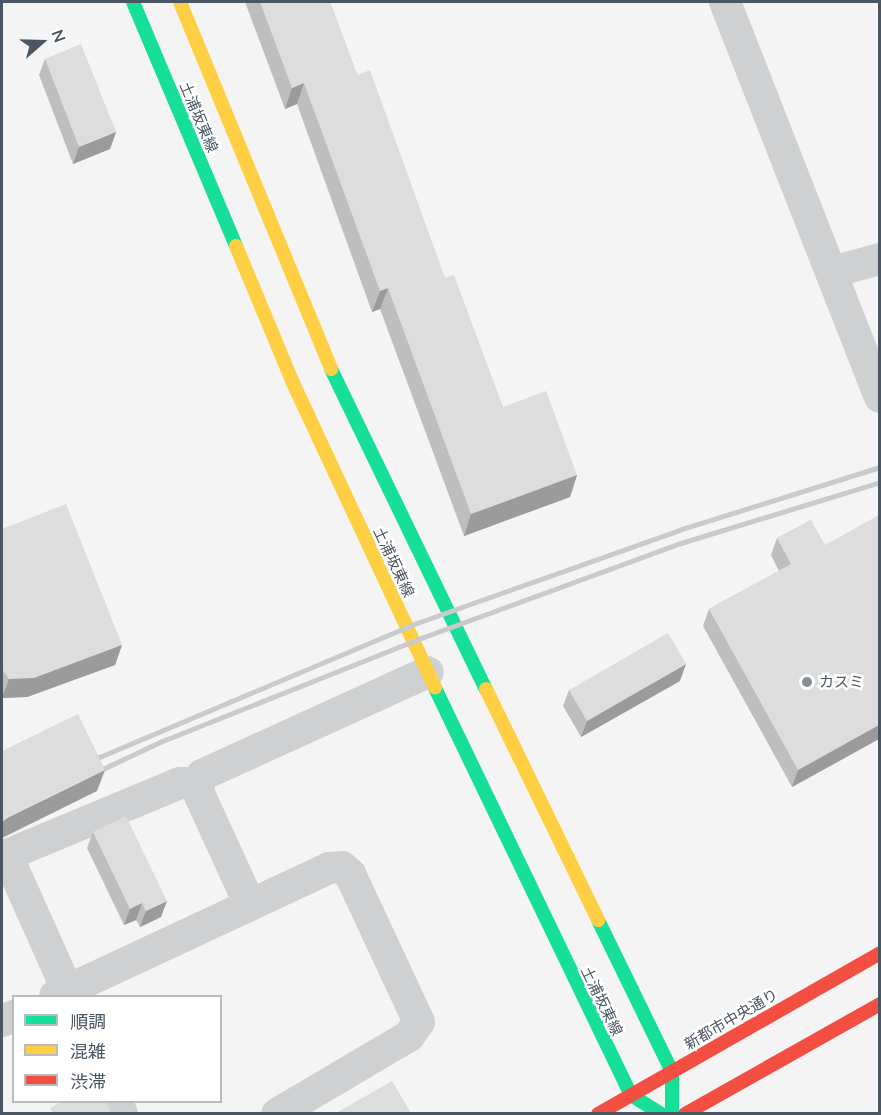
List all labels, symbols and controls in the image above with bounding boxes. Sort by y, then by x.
north arrow [12,12,72,72]
text: N [47,27,70,45]
street label: 土浦坂東線 [176,79,222,155]
street label: 土浦坂東線 [370,524,418,600]
place label: カスミ [819,673,864,691]
marker: カスミ [800,675,814,689]
street label: 土浦坂東線 [577,963,627,1039]
street label: 新都市中央通り [681,985,781,1053]
legend [12,995,222,1103]
text: 順調 [70,1010,106,1033]
text: 混雑 [70,1040,106,1063]
text: 渋滞 [70,1070,106,1093]

